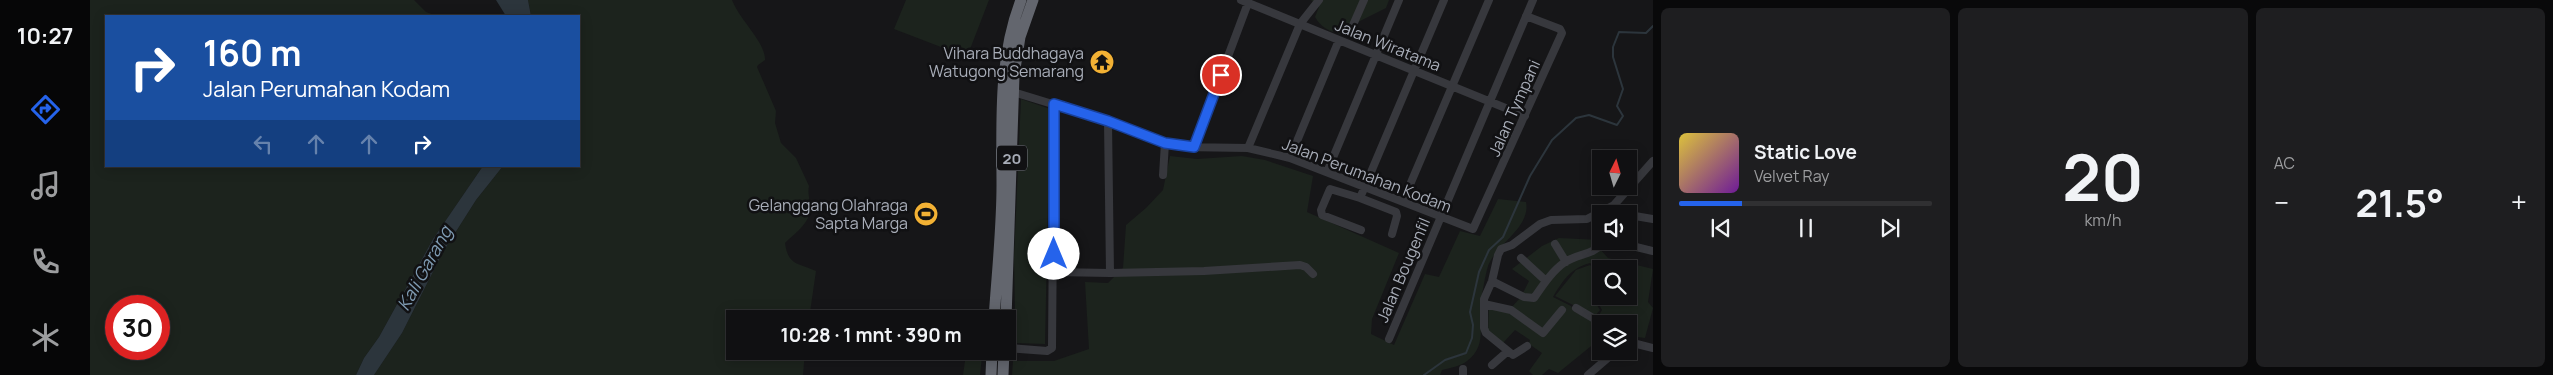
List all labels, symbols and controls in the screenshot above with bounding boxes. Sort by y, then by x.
street label: Jalan Wiratama [1332,14,1444,76]
text: 10:27 [17,21,73,51]
text: 160 m [203,29,302,77]
icon: right [120,35,185,100]
place label: Vihara Buddhagaya Watugong Semarang [929,42,1084,82]
temple icon: Vihara Buddhagaya Watugong Semarang [1089,49,1115,75]
pin [1200,54,1242,96]
street label: Jalan Tympani [1483,56,1545,160]
icon: arrive [1207,61,1235,89]
text: Jalan Perumahan Kodam [203,74,450,104]
icon: directions [28,92,63,127]
icon: left [249,130,277,158]
icon: ahead [302,130,330,158]
icon: ahead [355,130,383,158]
icon: right [408,130,436,158]
text: 20 [2062,132,2144,221]
street label: Jalan Perumahan Kodam [1279,133,1455,217]
text: Static Love [1754,139,1857,165]
road number: 20 [997,146,1027,170]
north arrow [1592,150,1638,195]
map controls [1592,150,1637,360]
text: AC [2274,152,2295,174]
text: Velvet Ray [1754,165,1830,187]
icon: music [28,168,63,203]
text: 21.5° [2355,176,2444,228]
text: − [2274,183,2289,221]
text: + [2511,183,2527,221]
place label: Gelanggang Olahraga Sapta Marga [749,194,908,234]
sports icon: Gelanggang Olahraga Sapta Marga [913,201,939,227]
button: sound [1592,205,1637,250]
text: km/h [2084,209,2122,231]
street label: Jalan Bougenfil [1371,214,1435,326]
icon: previous [1707,214,1735,242]
icon: pause [1792,214,1820,242]
icon: next [1876,214,1904,242]
water label: Kali Garang [391,220,458,314]
position arrow [1027,227,1079,279]
icon: phone [28,244,63,279]
button: search [1592,260,1637,305]
speed limit sign: 30 [105,295,170,360]
button: layers [1592,315,1637,360]
icon: climate [28,320,63,355]
text: 10:28 · 1 mnt · 390 m [780,322,962,348]

